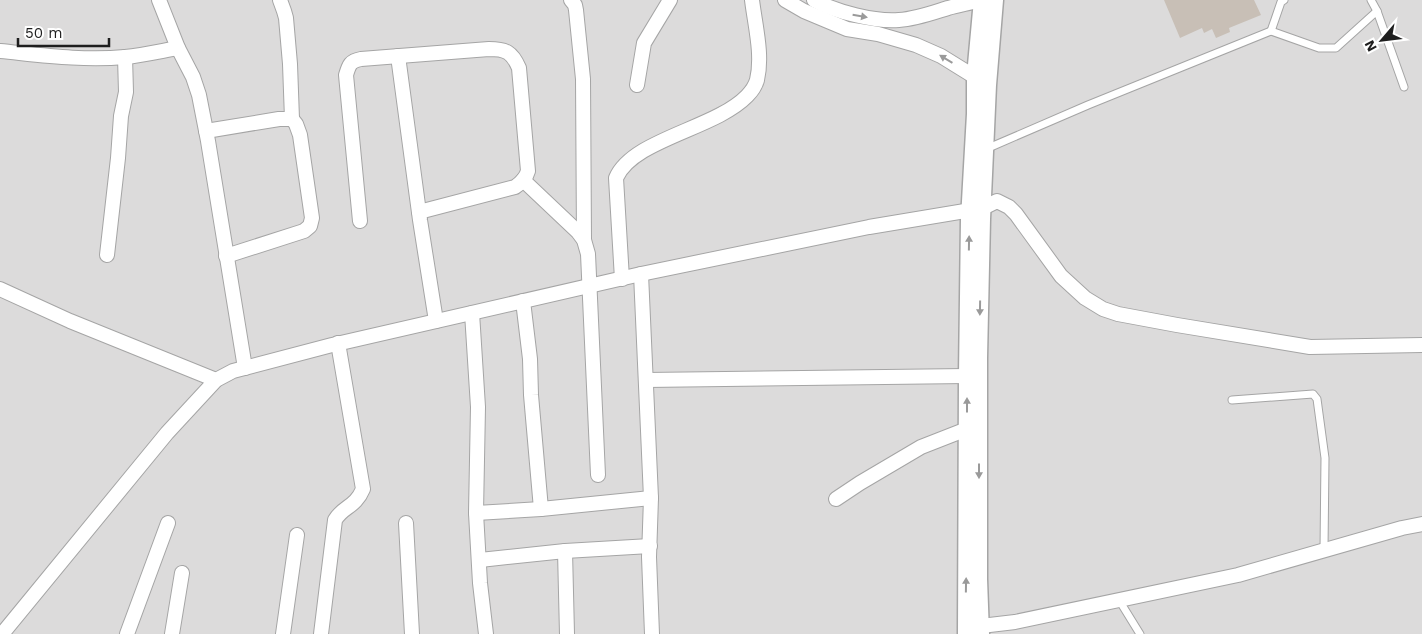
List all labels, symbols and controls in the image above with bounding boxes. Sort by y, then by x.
one-way arrow [853,12,869,20]
scale bar [18,15,109,47]
north arrow [1357,15,1407,65]
text: 50 m [25,24,62,42]
text: N [1361,38,1380,54]
one-way arrow [940,55,953,64]
one-way arrow [965,235,973,251]
one-way arrow [976,301,984,317]
one-way arrow [963,397,971,413]
one-way arrow [975,463,983,479]
one-way arrow [962,577,970,593]

